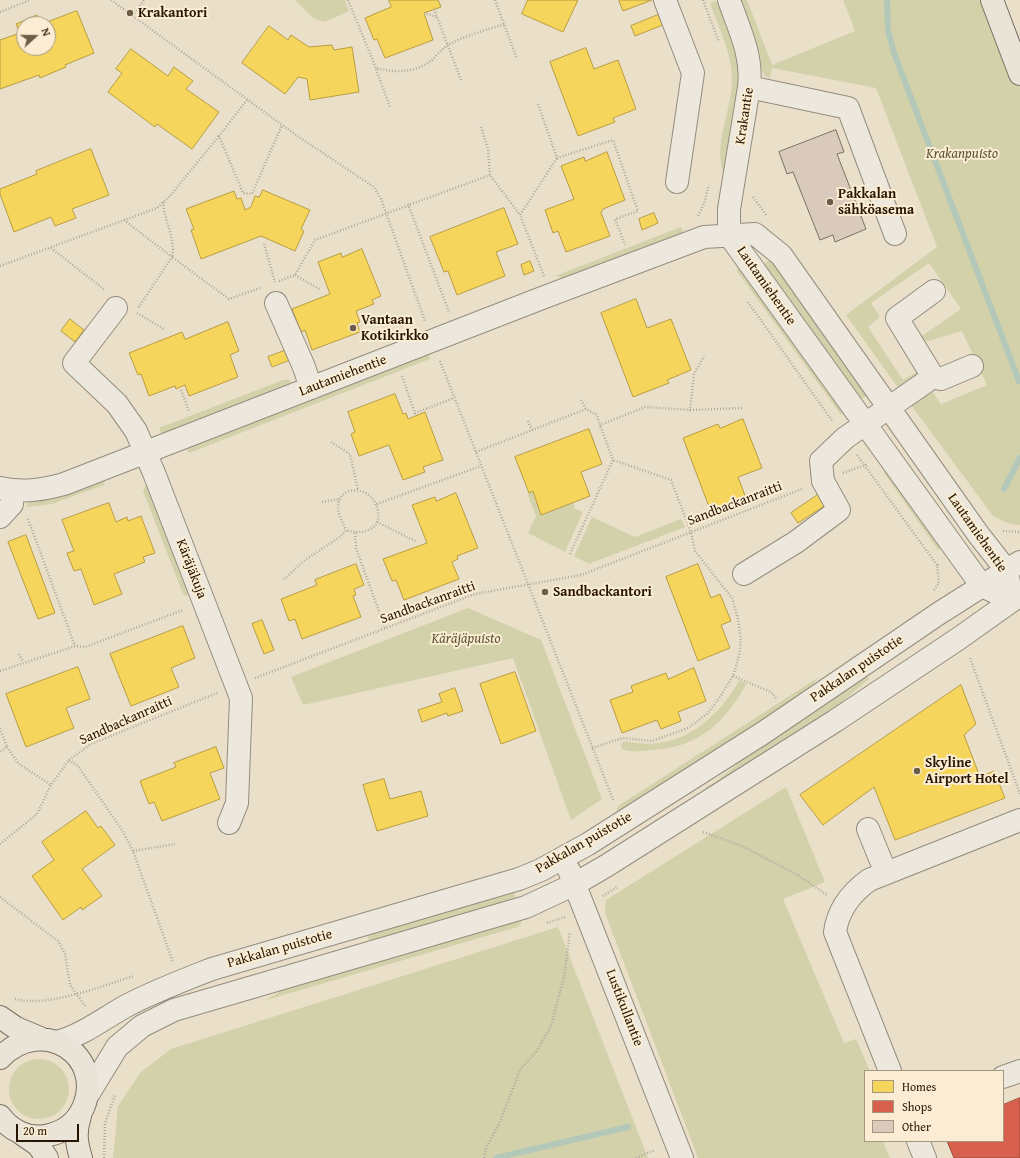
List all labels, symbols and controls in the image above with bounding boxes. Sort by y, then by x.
place label: Krakantori [138,5,207,21]
marker: Krakantori [125,8,135,18]
north arrow [16,16,56,56]
text: N [37,26,55,38]
street label: Krakantie [732,86,758,146]
park label: Krakanpuisto [926,146,998,162]
place label: Pakkalan sähköasema [838,186,914,218]
marker: Pakkalan sähköasema [825,197,835,207]
street label: Lautamiehentie [733,243,799,329]
place label: Vantaan Kotikirkko [361,312,429,344]
marker: Vantaan Kotikirkko [348,323,358,333]
street label: Lautamiehentie [297,352,389,400]
street label: Sandbackanraitti [685,478,785,530]
street label: Lautamiehentie [944,490,1010,576]
street label: Käräjäkuja [172,537,210,601]
street label: Sandbackanraitti [378,578,478,628]
place label: Sandbackantori [553,584,652,600]
marker: Sandbackantori [540,587,550,597]
park label: Käräjäpuisto [432,631,500,647]
street label: Pakkalan puistotie [807,632,907,706]
street label: Sandbackanraitti [77,693,175,749]
place label: Skyline Airport Hotel [925,755,1009,788]
marker: Skyline Airport Hotel [912,766,922,776]
street label: Pakkalan puistotie [533,809,635,877]
street label: Pakkalan puistotie [225,926,335,972]
street label: Lustikullantie [602,967,646,1049]
legend [864,1070,1004,1142]
text: Homes [902,1078,936,1095]
text: Shops [902,1098,932,1115]
scale bar [18,1116,81,1142]
text: Other [902,1118,931,1135]
text: 20 m [23,1122,47,1139]

